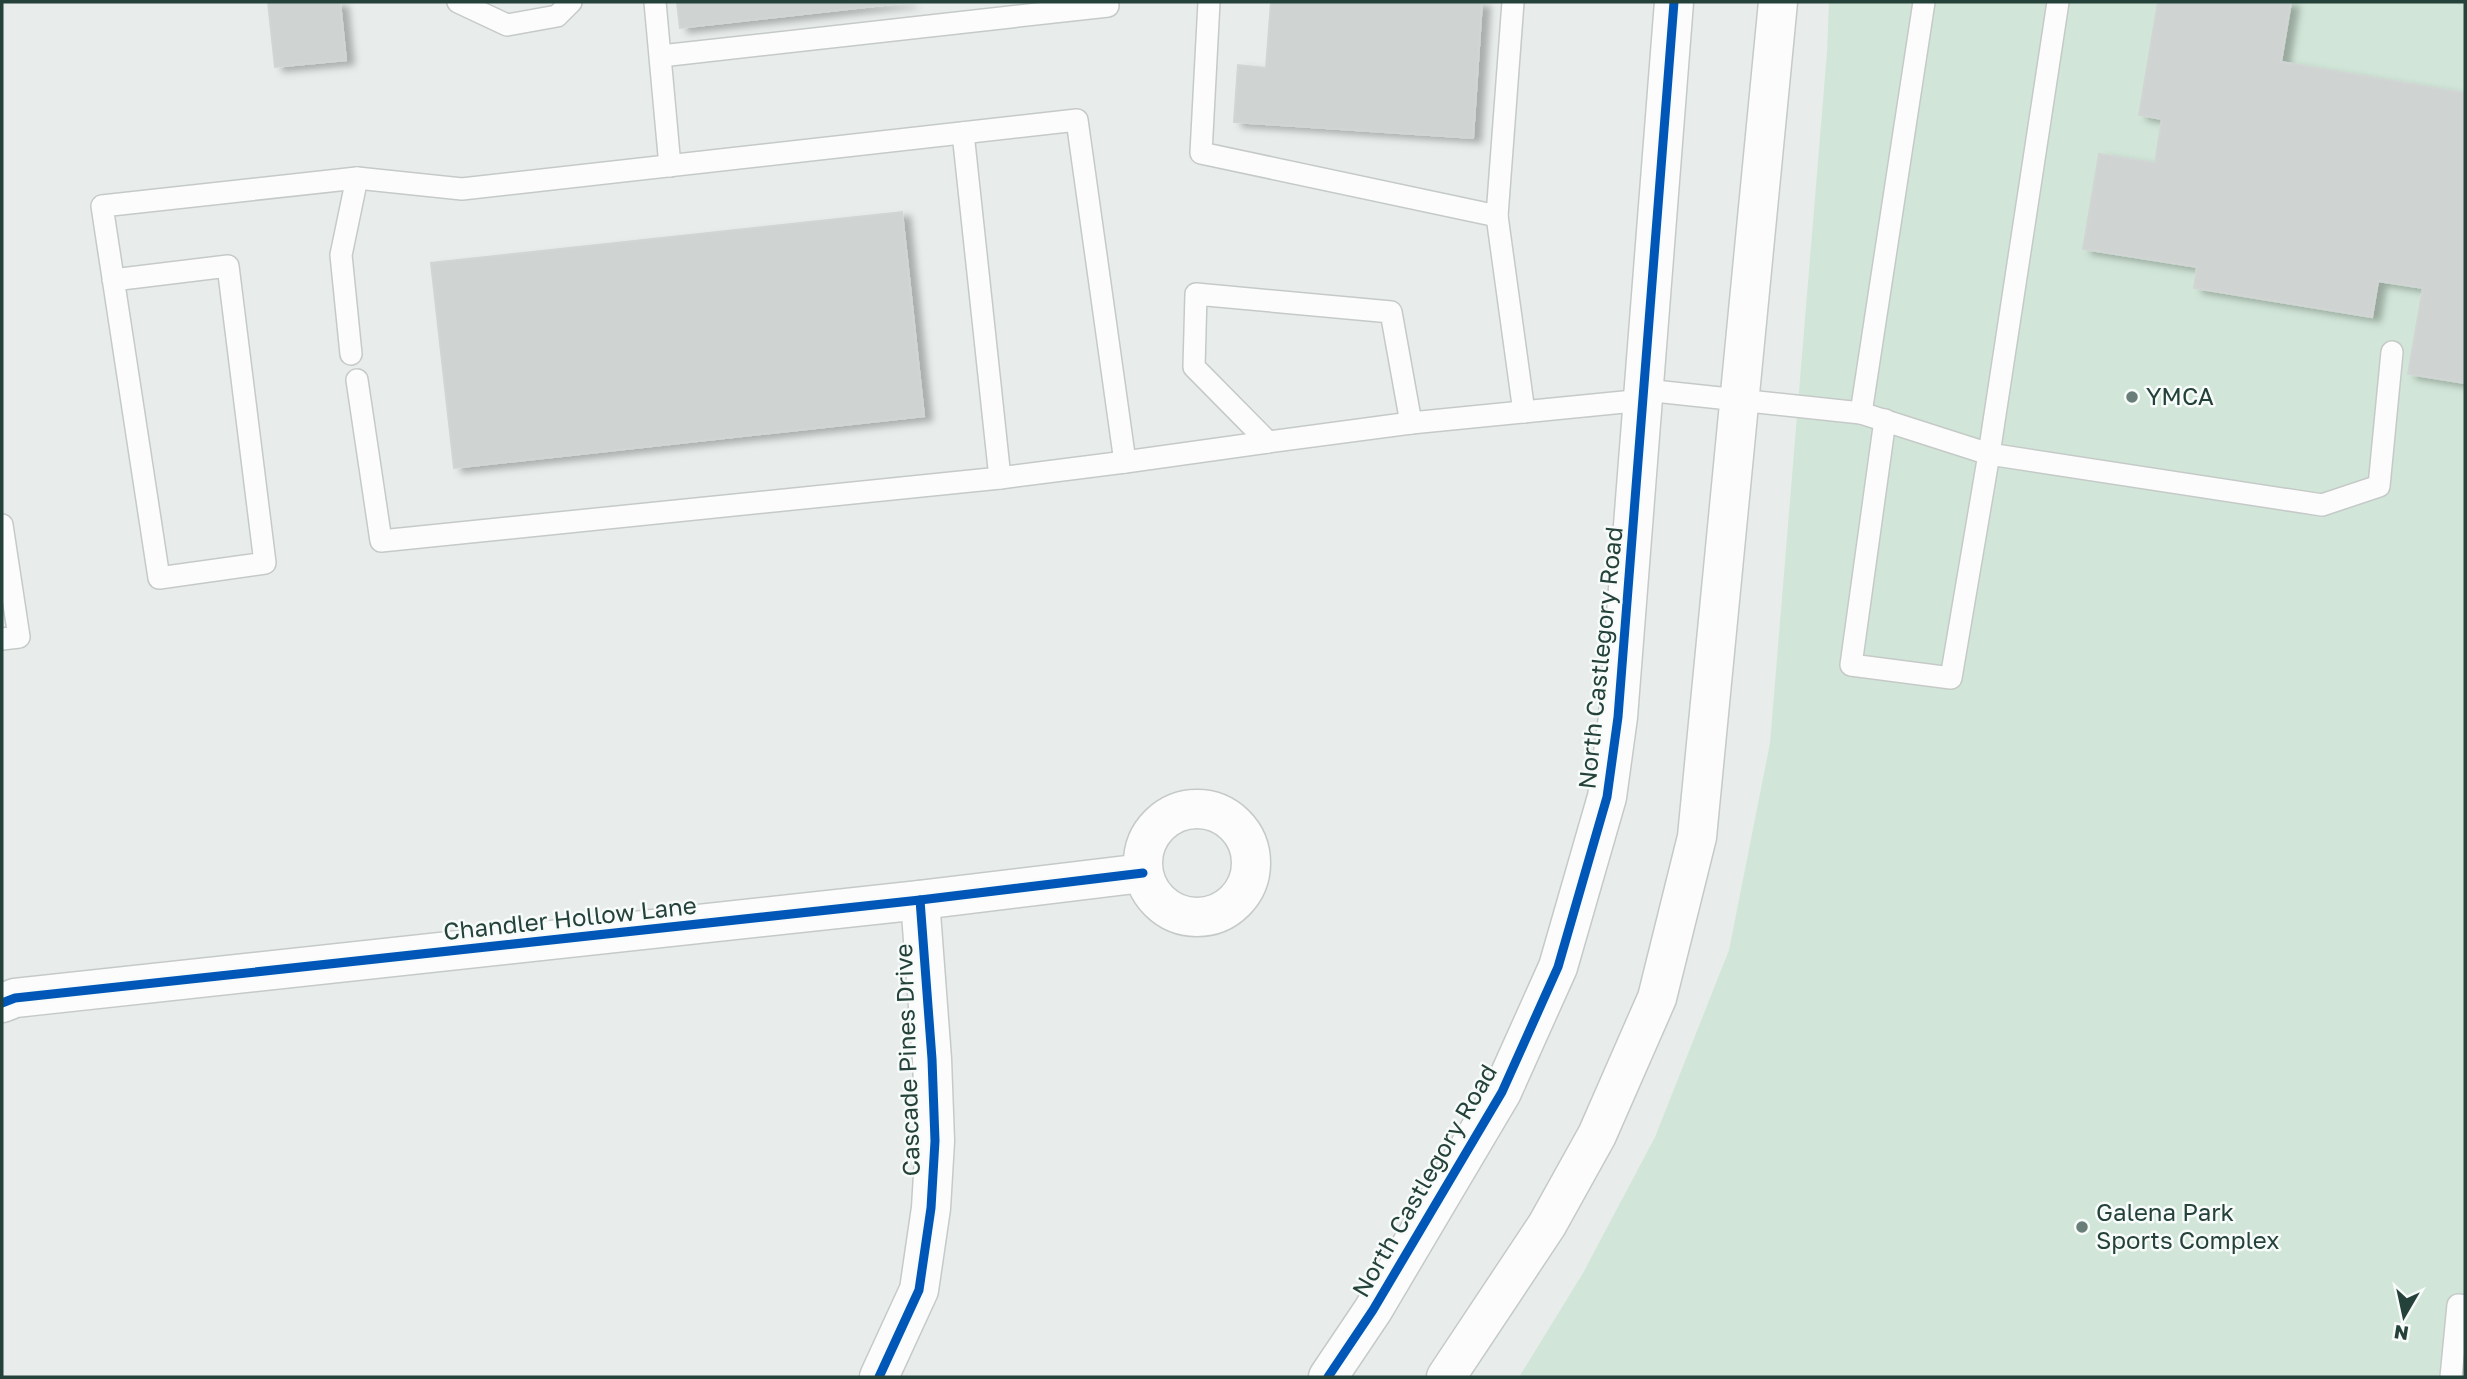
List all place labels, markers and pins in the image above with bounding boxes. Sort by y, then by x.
place label: YMCA [2146,381,2214,410]
marker: YMCA [2124,389,2140,405]
place label: Galena Park Sports Complex [2096,1197,2279,1254]
marker: Galena Park Sports Complex [2074,1219,2090,1235]

